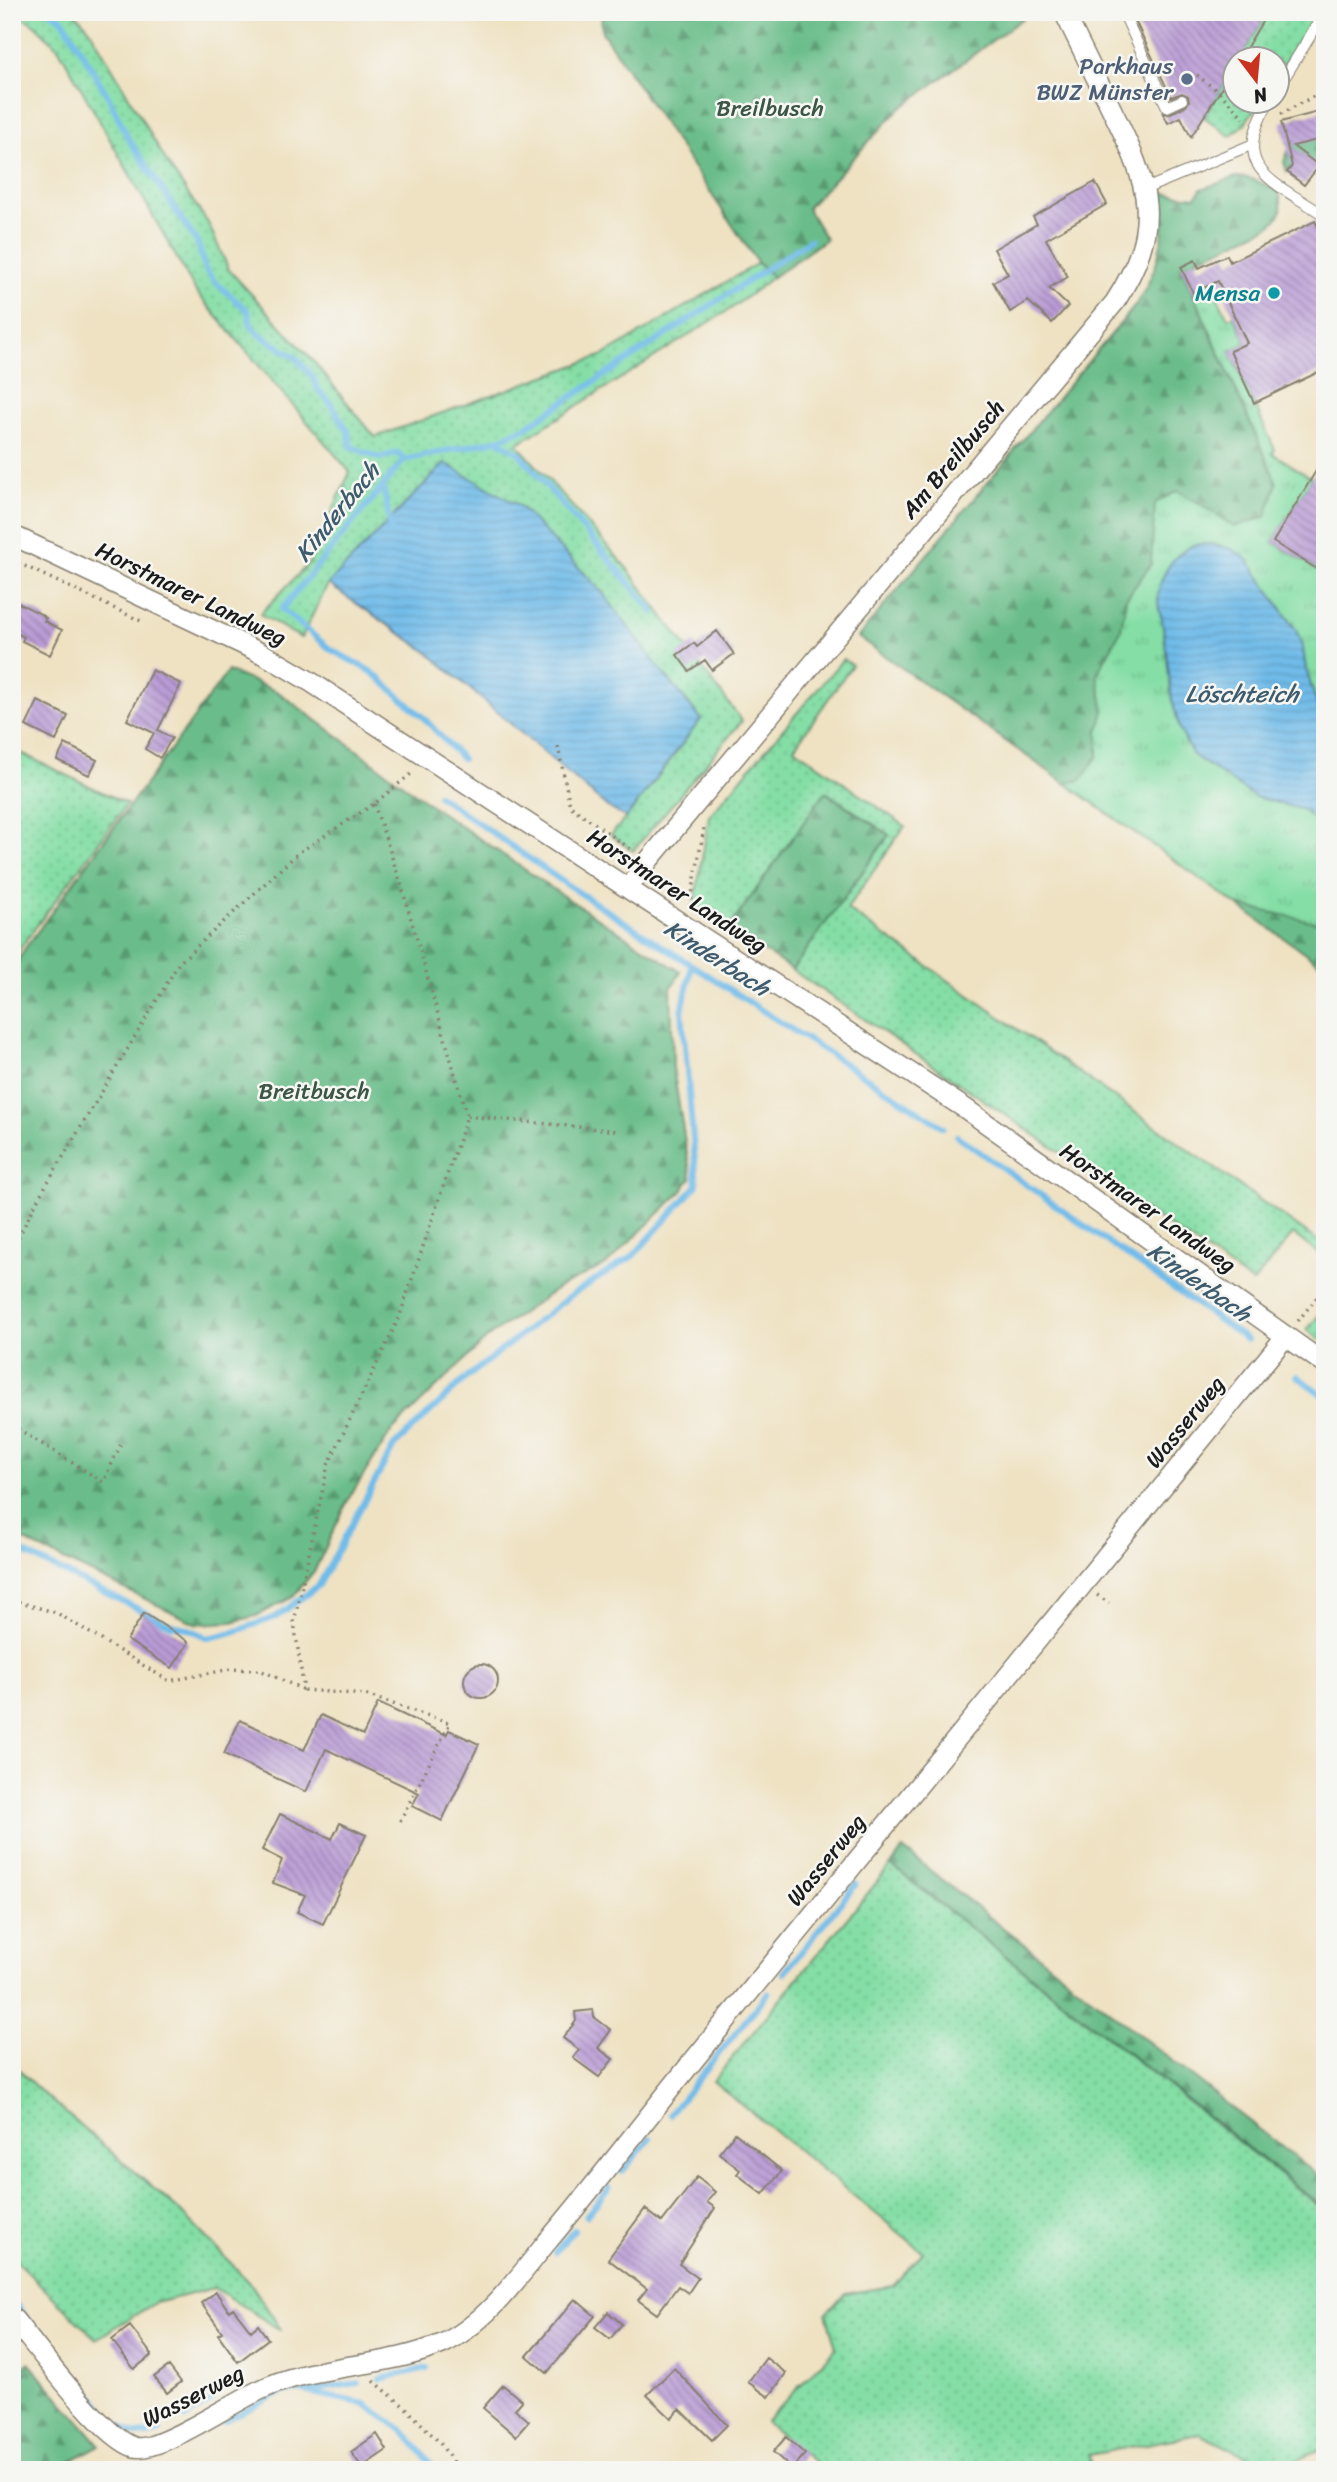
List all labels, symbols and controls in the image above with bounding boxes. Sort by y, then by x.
place label: Parkhaus BWZ Münster [1037,46,1175,113]
north arrow [1222,46,1292,116]
marker: Parkhaus BWZ Münster [1179,71,1195,87]
text: N [1249,78,1272,114]
park label: Breilbusch [716,88,824,129]
place label: Mensa [1195,273,1260,314]
marker: Mensa [1266,285,1282,301]
street label: Am Breilbusch [890,390,1016,529]
water label: Kinderbach [283,451,392,571]
street label: Horstmarer Landweg [88,530,294,658]
water label: Löschteich [1186,673,1301,715]
street label: Horstmarer Landweg [578,817,776,965]
water label: Kinderbach [656,908,780,1009]
park label: Breitbusch [259,1071,369,1112]
street label: Horstmarer Landweg [1051,1131,1245,1285]
water label: Kinderbach [1138,1231,1262,1335]
street label: Wasserweg [1134,1366,1236,1478]
street label: Wasserweg [775,1804,877,1916]
street label: Wasserweg [135,2353,252,2439]

